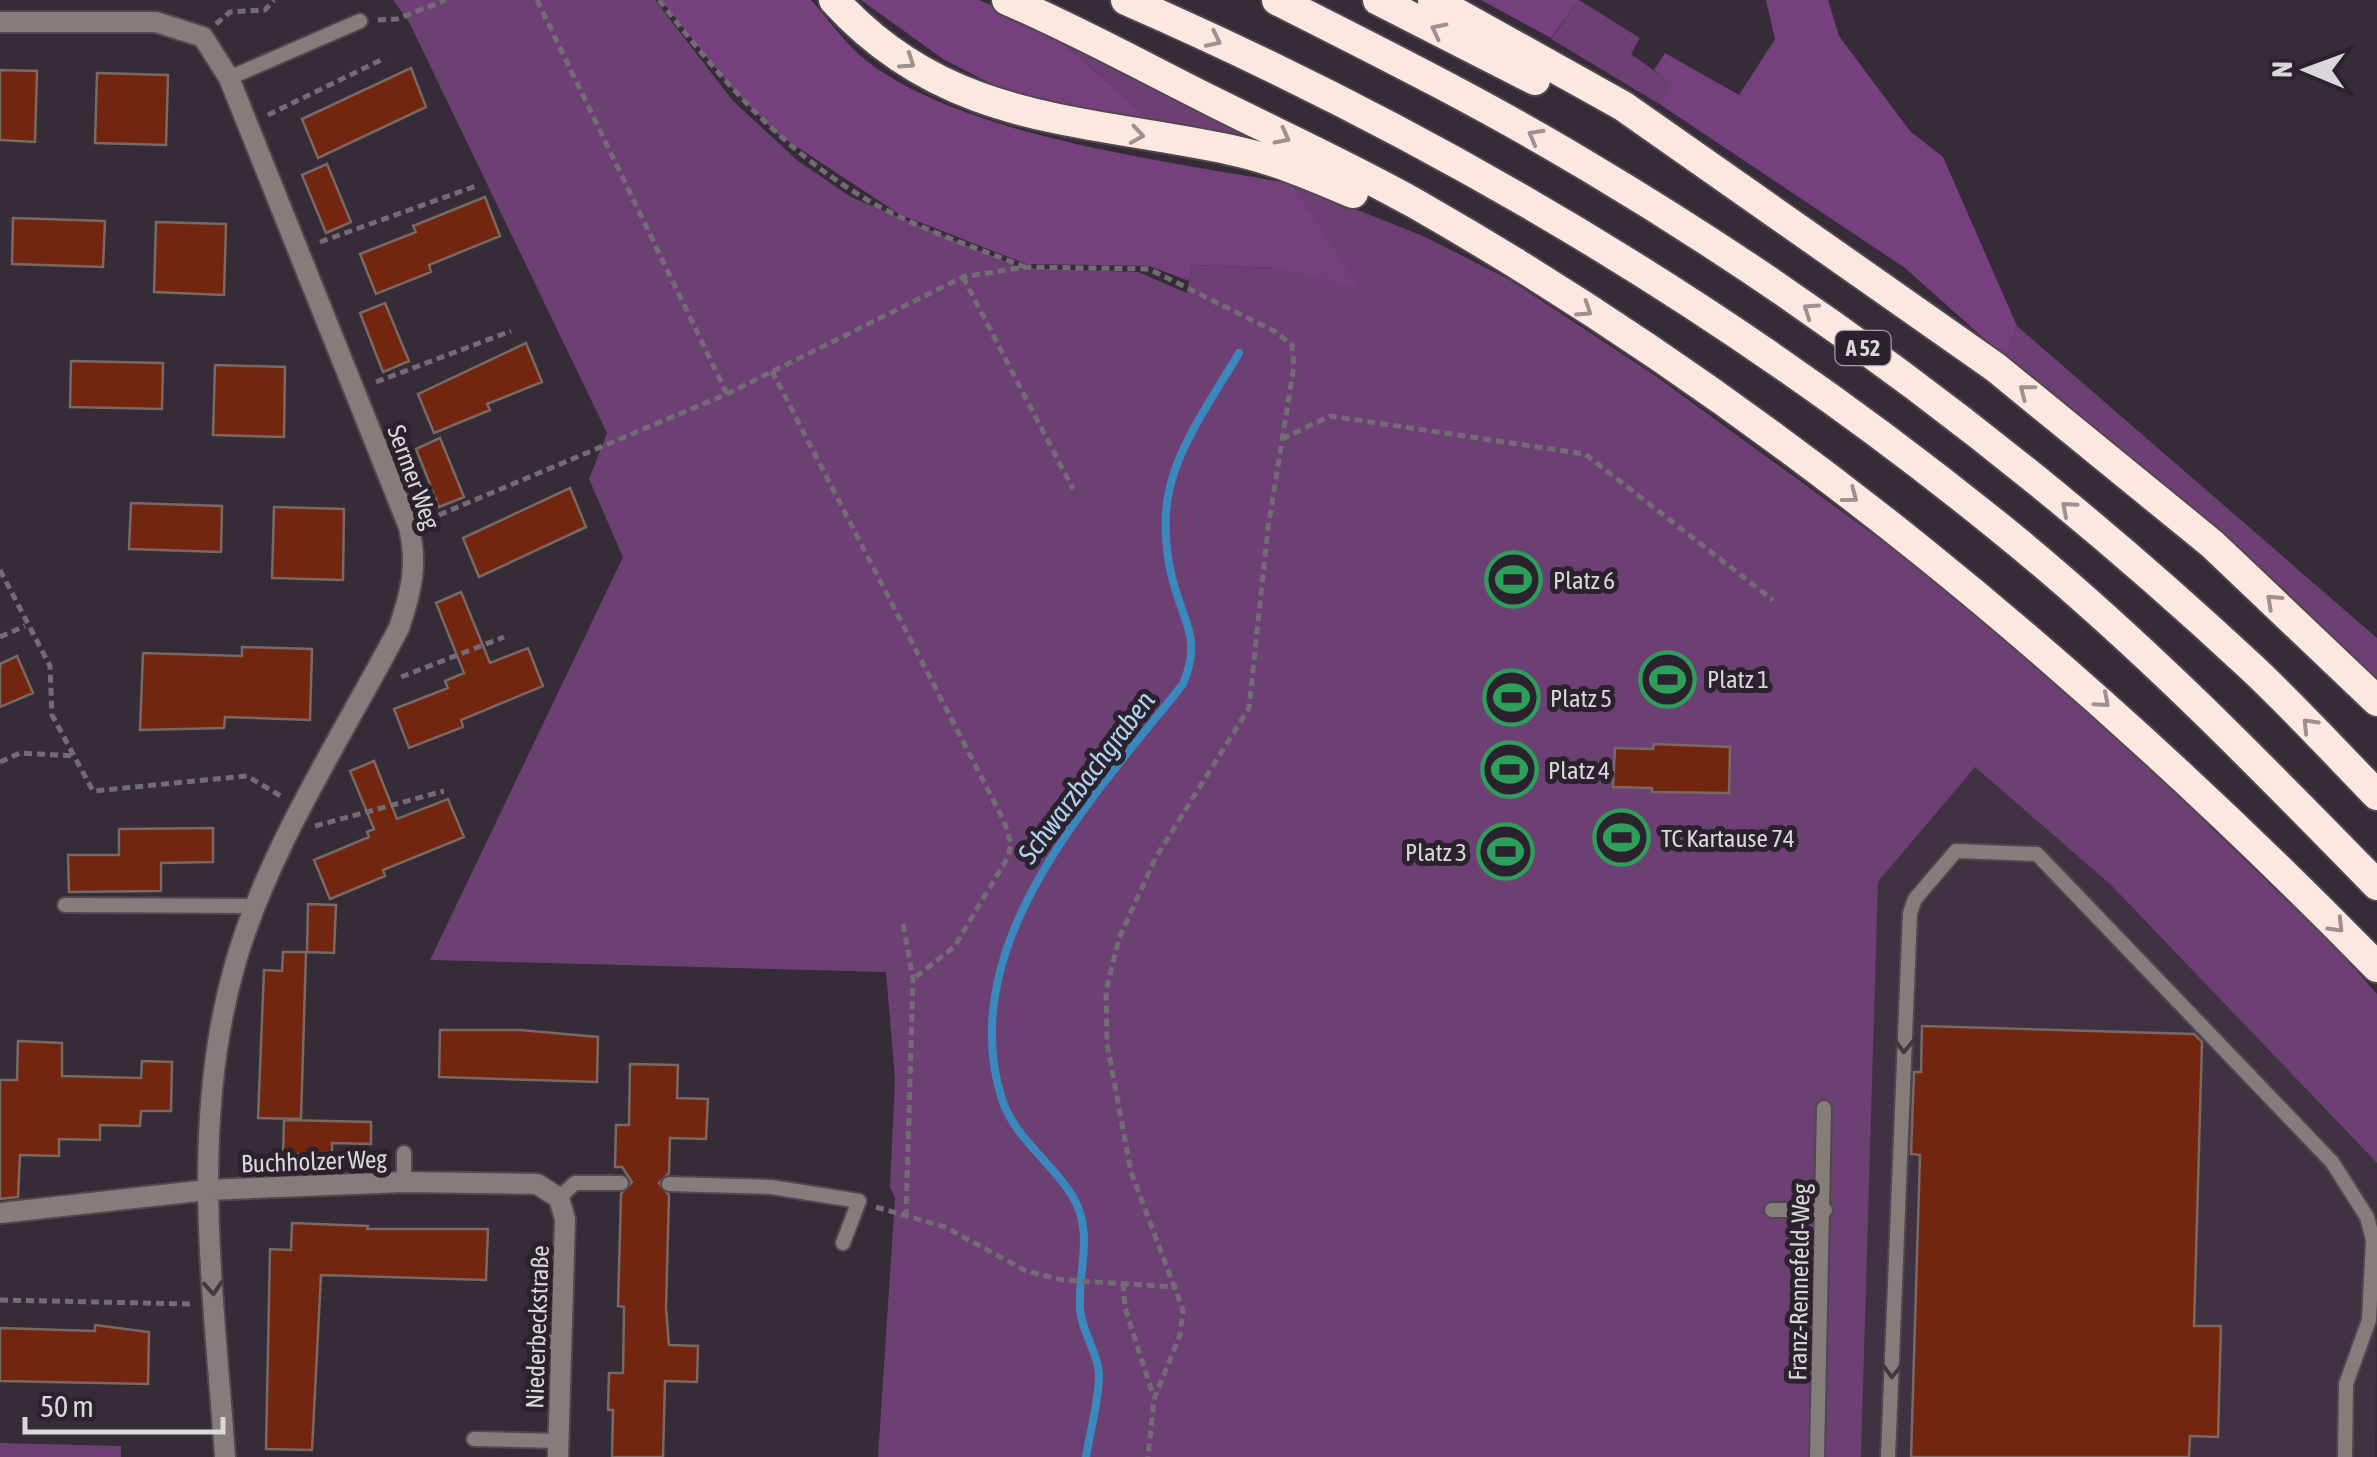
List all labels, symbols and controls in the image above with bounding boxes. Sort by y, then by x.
north arrow [2257,20,2357,120]
one-way arrow [1430,22,1448,42]
one-way arrow [1204,28,1222,48]
one-way arrow [898,50,916,69]
text: N [2266,61,2298,78]
one-way arrow [1129,124,1146,145]
one-way arrow [1273,125,1291,144]
one-way arrow [1528,129,1546,149]
one-way arrow [1574,298,1592,317]
one-way arrow [1802,304,1820,323]
road number: A 52 [1836,331,1890,365]
one-way arrow [2019,385,2037,403]
street label: Sermer Weg [382,421,446,533]
one-way arrow [1840,484,1858,501]
one-way arrow [2061,501,2080,519]
sports icon: Platz 6 [1484,550,1544,610]
place label: Platz 6 [1553,566,1615,594]
one-way arrow [2266,595,2285,613]
sports icon: Platz 1 [1638,649,1698,709]
place label: Platz 1 [1707,665,1769,693]
sports icon: Platz 5 [1481,668,1541,728]
water label: Schwarzbachgraben [1010,684,1161,870]
place label: Platz 5 [1550,684,1612,712]
one-way arrow [2092,689,2110,707]
one-way arrow [2303,719,2321,737]
sports icon: Platz 4 [1479,740,1539,800]
place label: Platz 4 [1548,756,1610,784]
sports icon: TC Kartause 74 [1592,808,1652,868]
sports icon: Platz 3 [1476,822,1536,882]
place label: TC Kartause 74 [1661,824,1795,852]
place label: Platz 3 [1405,838,1467,866]
one-way arrow [2326,915,2344,933]
one-way arrow [1894,1039,1915,1055]
street label: Buchholzer Weg [240,1144,388,1178]
street label: Franz-Rennefeld-Weg [1783,1183,1815,1381]
street label: Niederbeckstraße [520,1245,554,1409]
one-way arrow [202,1280,224,1296]
one-way arrow [1881,1364,1902,1380]
scale bar [25,1372,222,1434]
text: 50 m [40,1389,94,1423]

